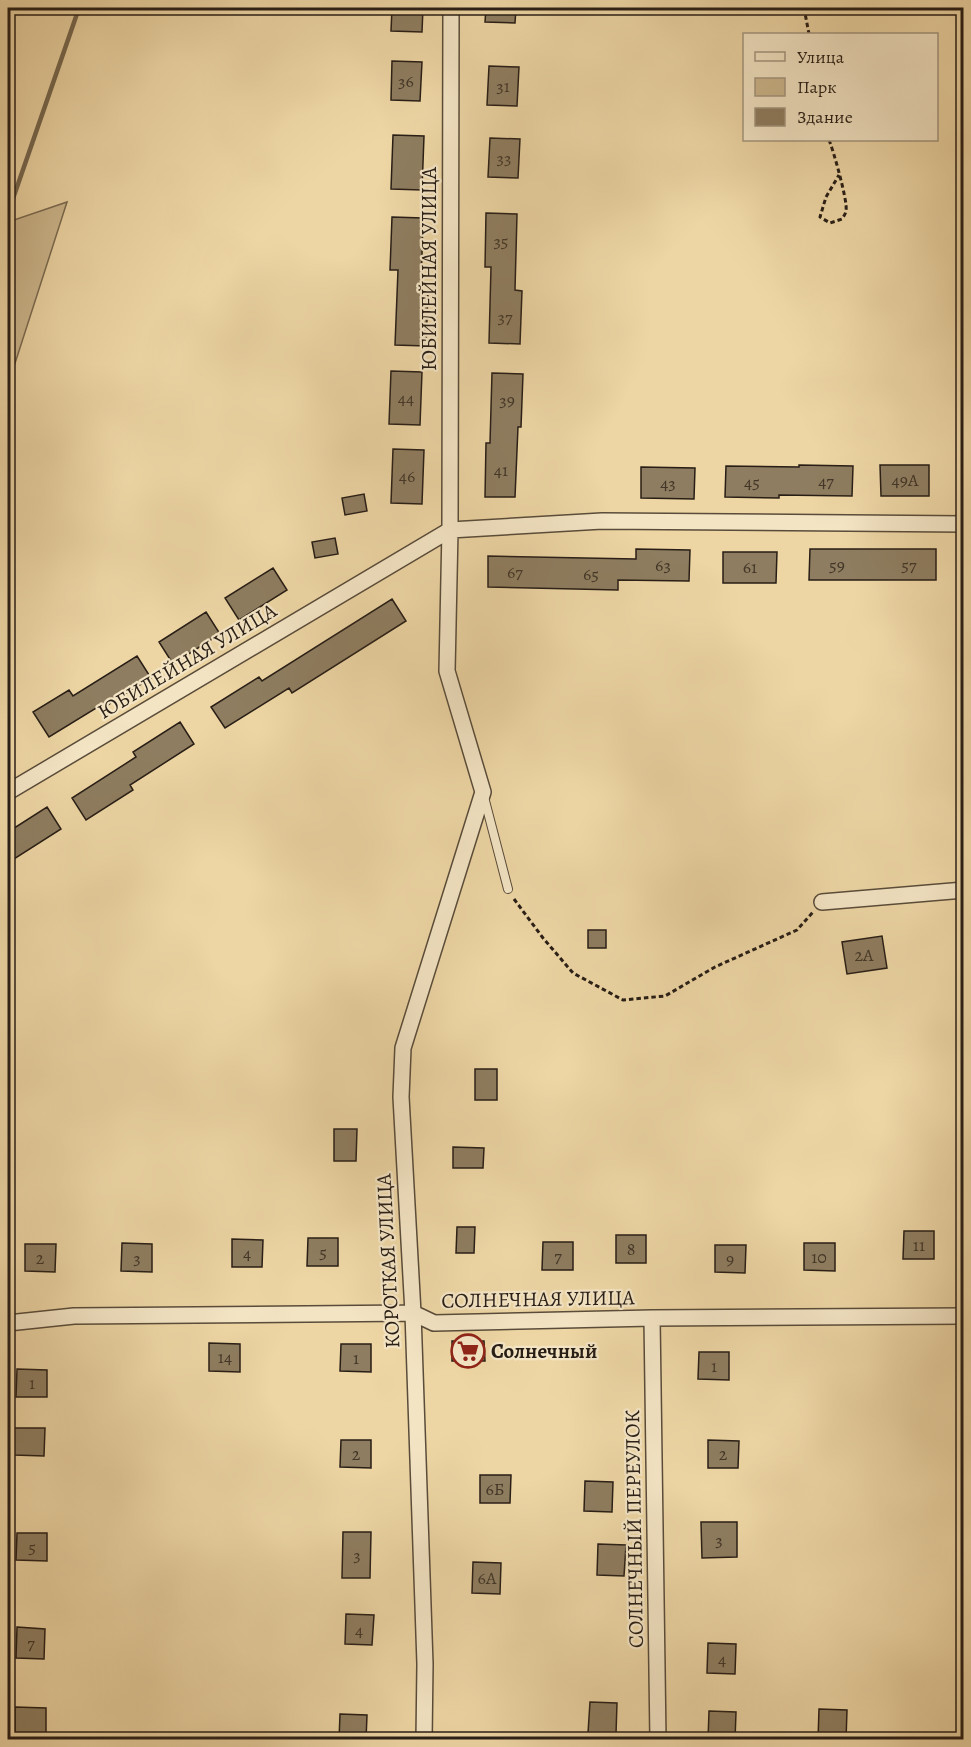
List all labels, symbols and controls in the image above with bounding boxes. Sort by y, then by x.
legend [743,33,938,141]
text: Улица [797,45,845,69]
house number: 36 [398,69,414,93]
house number: 31 [496,74,510,98]
text: Парк [797,75,837,99]
text: Здание [797,105,853,129]
house number: 33 [497,146,511,170]
street label: ЮБИЛЕЙНАЯ УЛИЦА [415,166,443,371]
house number: 35 [493,229,509,253]
house number: 37 [497,305,513,329]
house number: 44 [398,386,414,410]
house number: 39 [499,388,515,412]
house number: 41 [494,458,508,482]
house number: 46 [399,464,415,488]
house number: 49А [892,468,919,492]
house number: 47 [818,469,834,493]
house number: 45 [744,470,760,494]
house number: 43 [660,471,676,495]
house number: 63 [655,553,671,577]
house number: 59 [829,553,845,577]
house number: 57 [901,553,917,577]
house number: 61 [743,555,757,579]
house number: 67 [507,560,523,584]
house number: 65 [583,562,599,586]
street label: ЮБИЛЕЙНАЯ УЛИЦА [92,596,282,726]
house number: 2А [854,943,874,967]
street label: КОРОТКАЯ УЛИЦА [369,1172,407,1349]
house number: 11 [913,1233,925,1257]
house number: 8 [627,1237,635,1261]
house number: 5 [319,1240,327,1264]
house number: 4 [243,1241,251,1265]
house number: 7 [554,1244,562,1268]
house number: 10 [811,1245,827,1269]
house number: 2 [36,1246,45,1270]
house number: 3 [133,1246,141,1270]
house number: 9 [726,1247,734,1271]
street label: СОЛНЕЧНАЯ УЛИЦА [441,1283,636,1315]
supermarket icon: Солнечный [450,1333,486,1369]
place label: Солнечный [491,1337,597,1365]
house number: 14 [218,1345,232,1369]
house number: 1 [353,1346,359,1370]
house number: 1 [711,1354,717,1378]
house number: 1 [29,1371,35,1395]
street label: СОЛНЕЧНЫЙ ПЕРЕУЛОК [618,1409,650,1648]
house number: 2 [352,1442,361,1466]
house number: 2 [719,1442,728,1466]
house number: 6Б [485,1477,505,1501]
house number: 3 [715,1528,723,1552]
house number: 5 [28,1535,36,1559]
house number: 3 [353,1543,361,1567]
house number: 6А [478,1566,497,1590]
house number: 4 [355,1618,363,1642]
house number: 7 [27,1631,35,1655]
house number: 4 [718,1647,726,1671]

